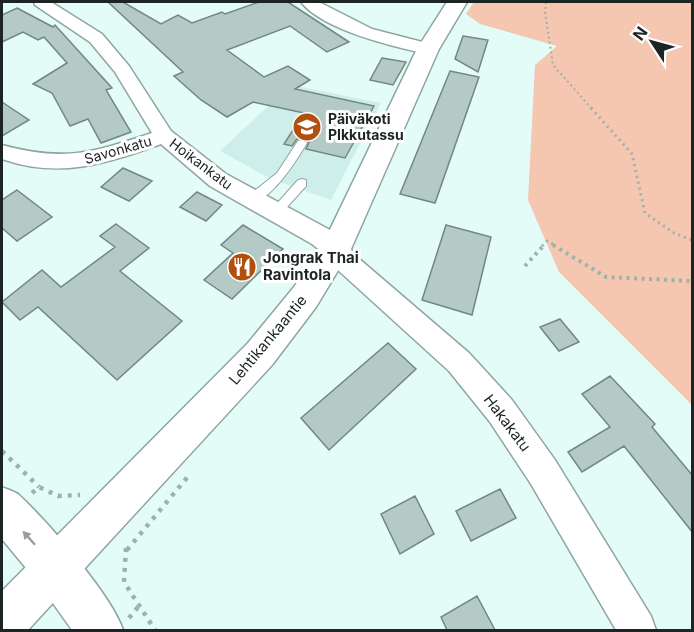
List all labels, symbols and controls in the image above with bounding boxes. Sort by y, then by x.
north arrow [622,12,682,72]
text: N [628,22,652,44]
place label: Päiväkoti PIkkutassu [328,110,404,143]
school or university icon: Päiväkoti PIkkutassu [291,111,323,143]
street label: Savonkatu [82,132,154,167]
street label: Hoikankatu [166,134,236,193]
place label: Jongrak Thai Ravintola [263,248,359,284]
restaurant icon: Jongrak Thai Ravintola [226,251,258,283]
street label: Lehtikankaantie [225,291,311,388]
street label: Hakakatu [480,390,535,455]
one-way arrow [22,531,36,546]

